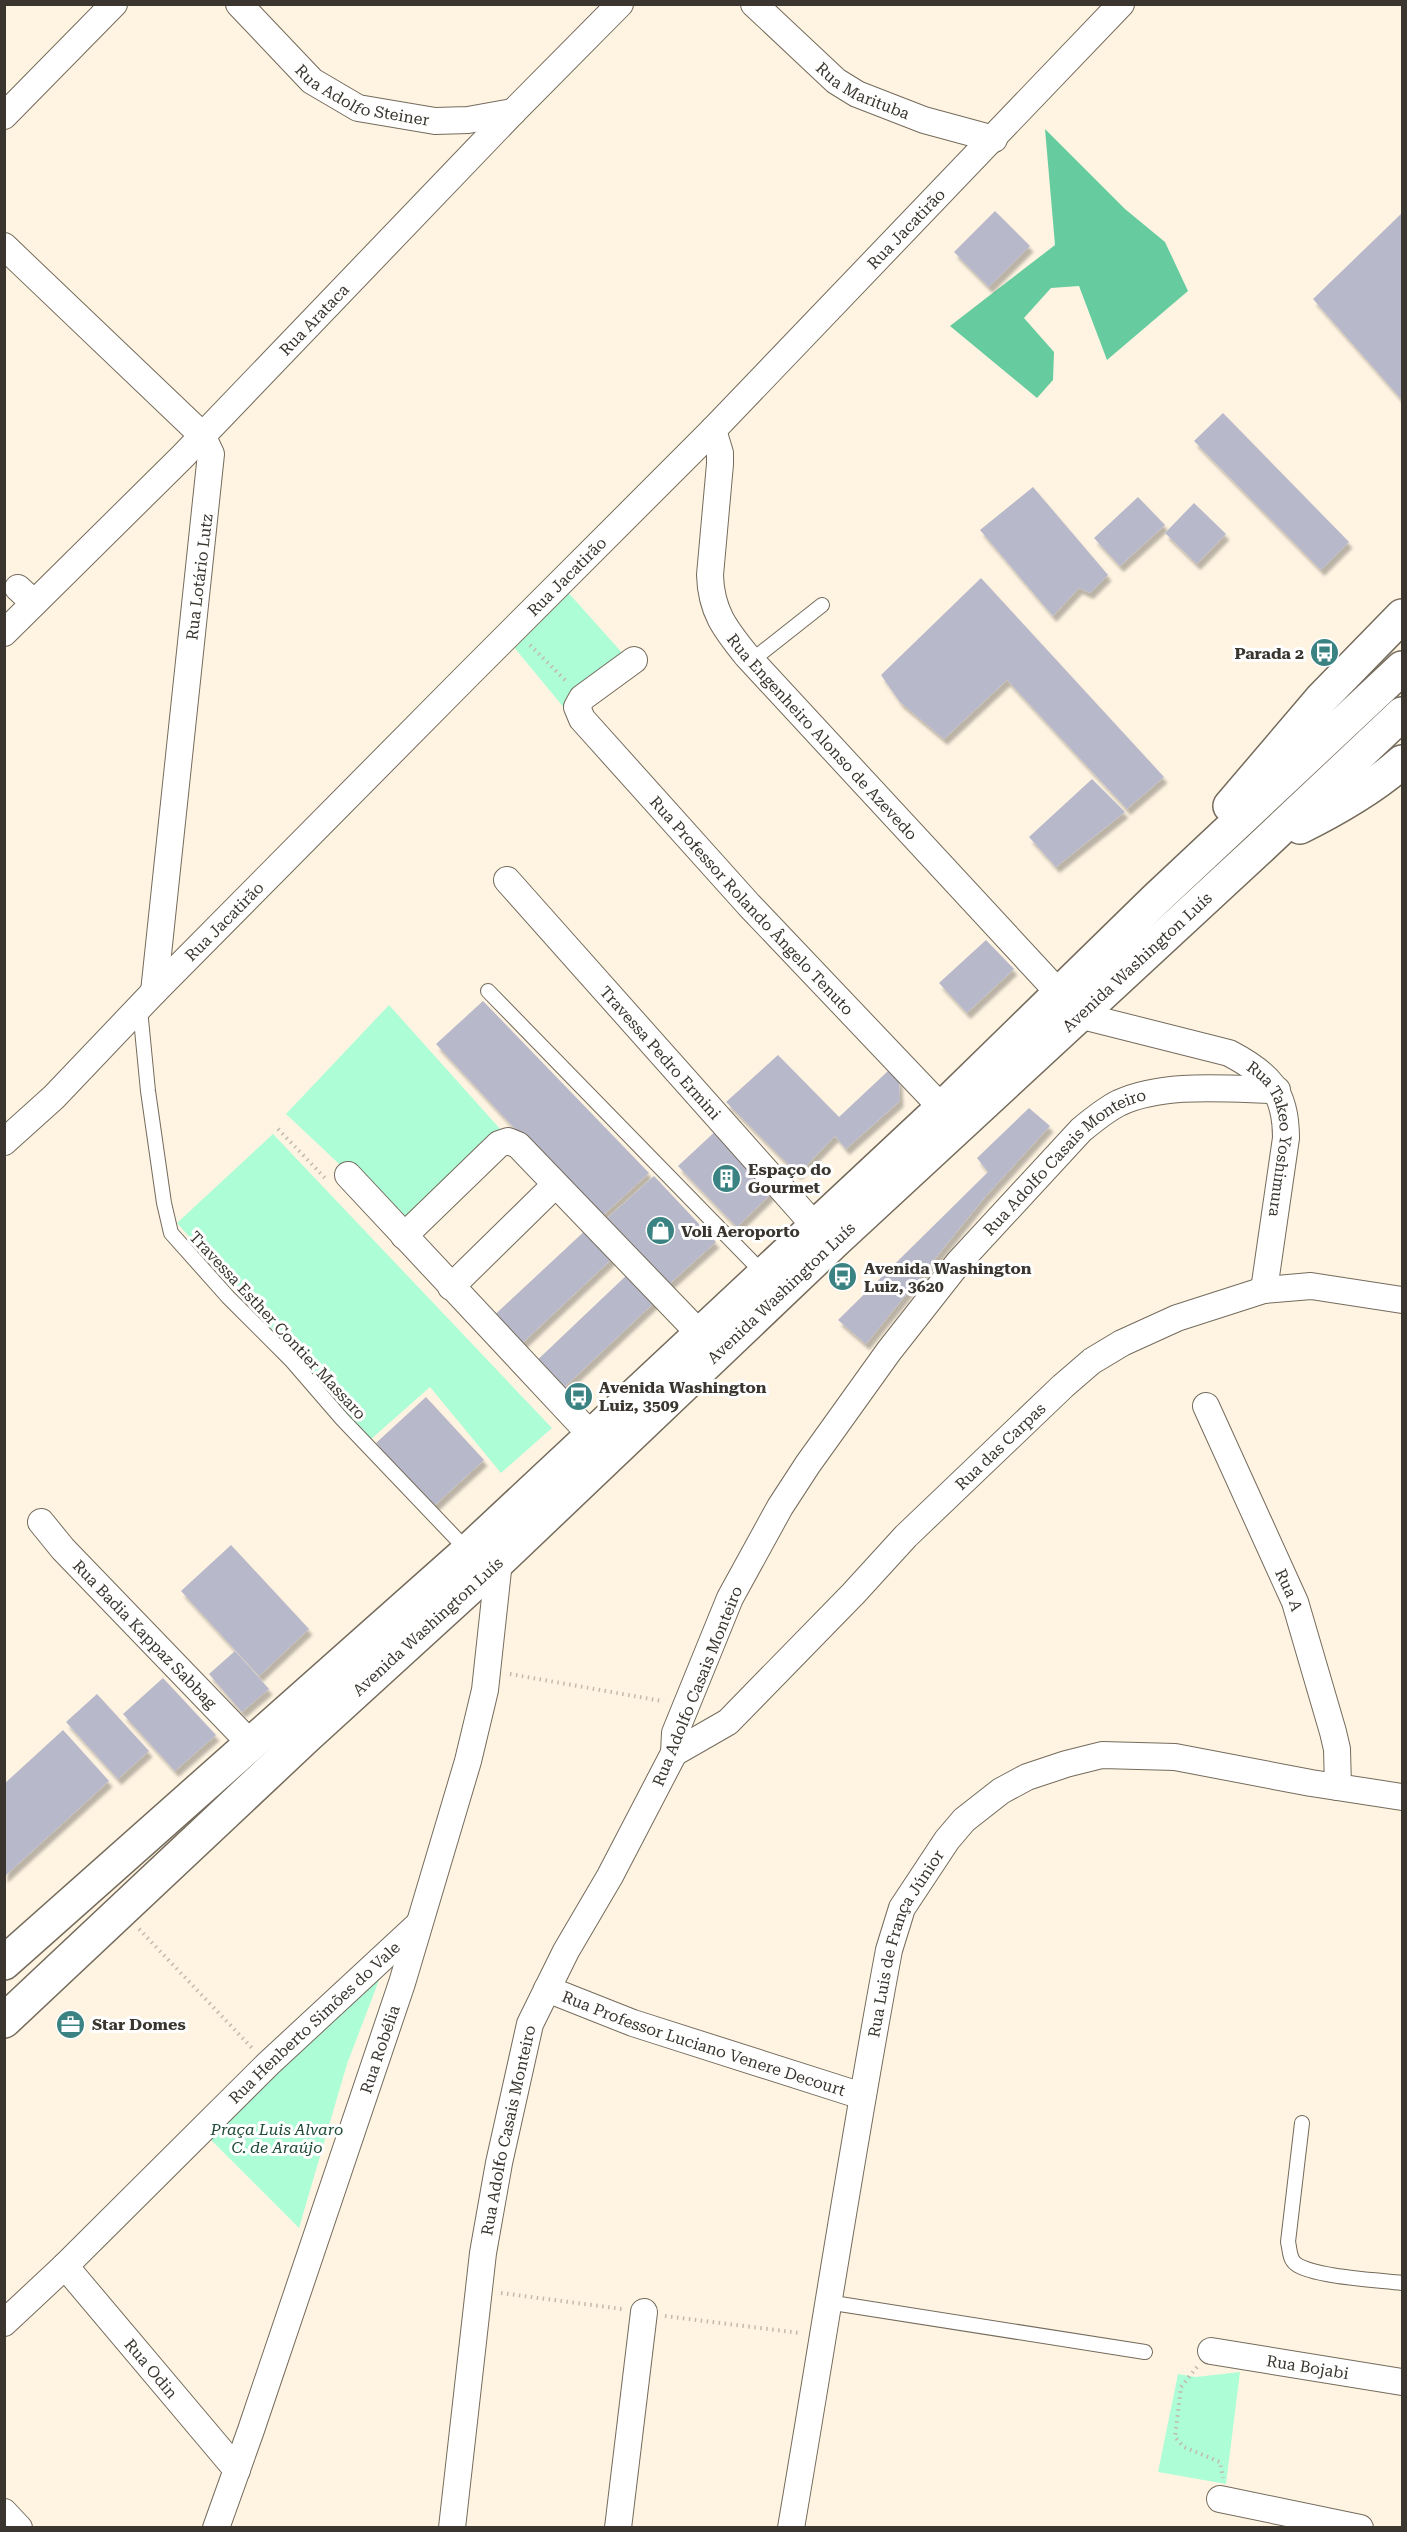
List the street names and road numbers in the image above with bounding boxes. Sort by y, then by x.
street label: Rua Marituba [812,58,913,124]
street label: Rua Adolfo Steiner [291,61,431,130]
street label: Rua Jacatirão [864,185,949,273]
street label: Rua Arataca [276,280,353,359]
street label: Rua Lotário Lutz [182,512,217,641]
street label: Rua Jacatirão [524,533,611,620]
street label: Rua Engenheiro Alonso de Azevedo [723,630,921,844]
street label: Rua Professor Rolando Ângelo Tenuto [646,792,858,1019]
street label: Rua Jacatirão [181,878,268,965]
street label: Avenida Washington Luís [1059,888,1216,1036]
street label: Travessa Pedro Ermini [596,982,725,1124]
street label: Rua Takeo Yoshimura [1243,1057,1295,1219]
street label: Rua Adolfo Casais Monteiro [980,1085,1148,1239]
street label: Avenida Washington Luís [703,1218,859,1368]
street label: Travessa Esther Contier Massaro [185,1227,370,1423]
street label: Rua das Carpas [951,1399,1050,1494]
street label: Avenida Washington Luís [349,1553,507,1700]
street label: Rua Badia Kappaz Sabbag [69,1556,221,1713]
street label: Rua A [1271,1566,1306,1614]
street label: Rua Adolfo Casais Monteiro [649,1583,746,1789]
street label: Rua Luis de França Júnior [864,1846,948,2039]
street label: Rua Henberto Simões do Vale [225,1938,404,2108]
street label: Rua Professor Luciano Venere Decourt [559,1987,848,2100]
street label: Rua Robélia [356,2002,404,2096]
street label: Rua Adolfo Casais Monteiro [477,2023,539,2237]
street label: Rua Odin [121,2335,181,2402]
street label: Rua Bojabi [1265,2351,1350,2383]

